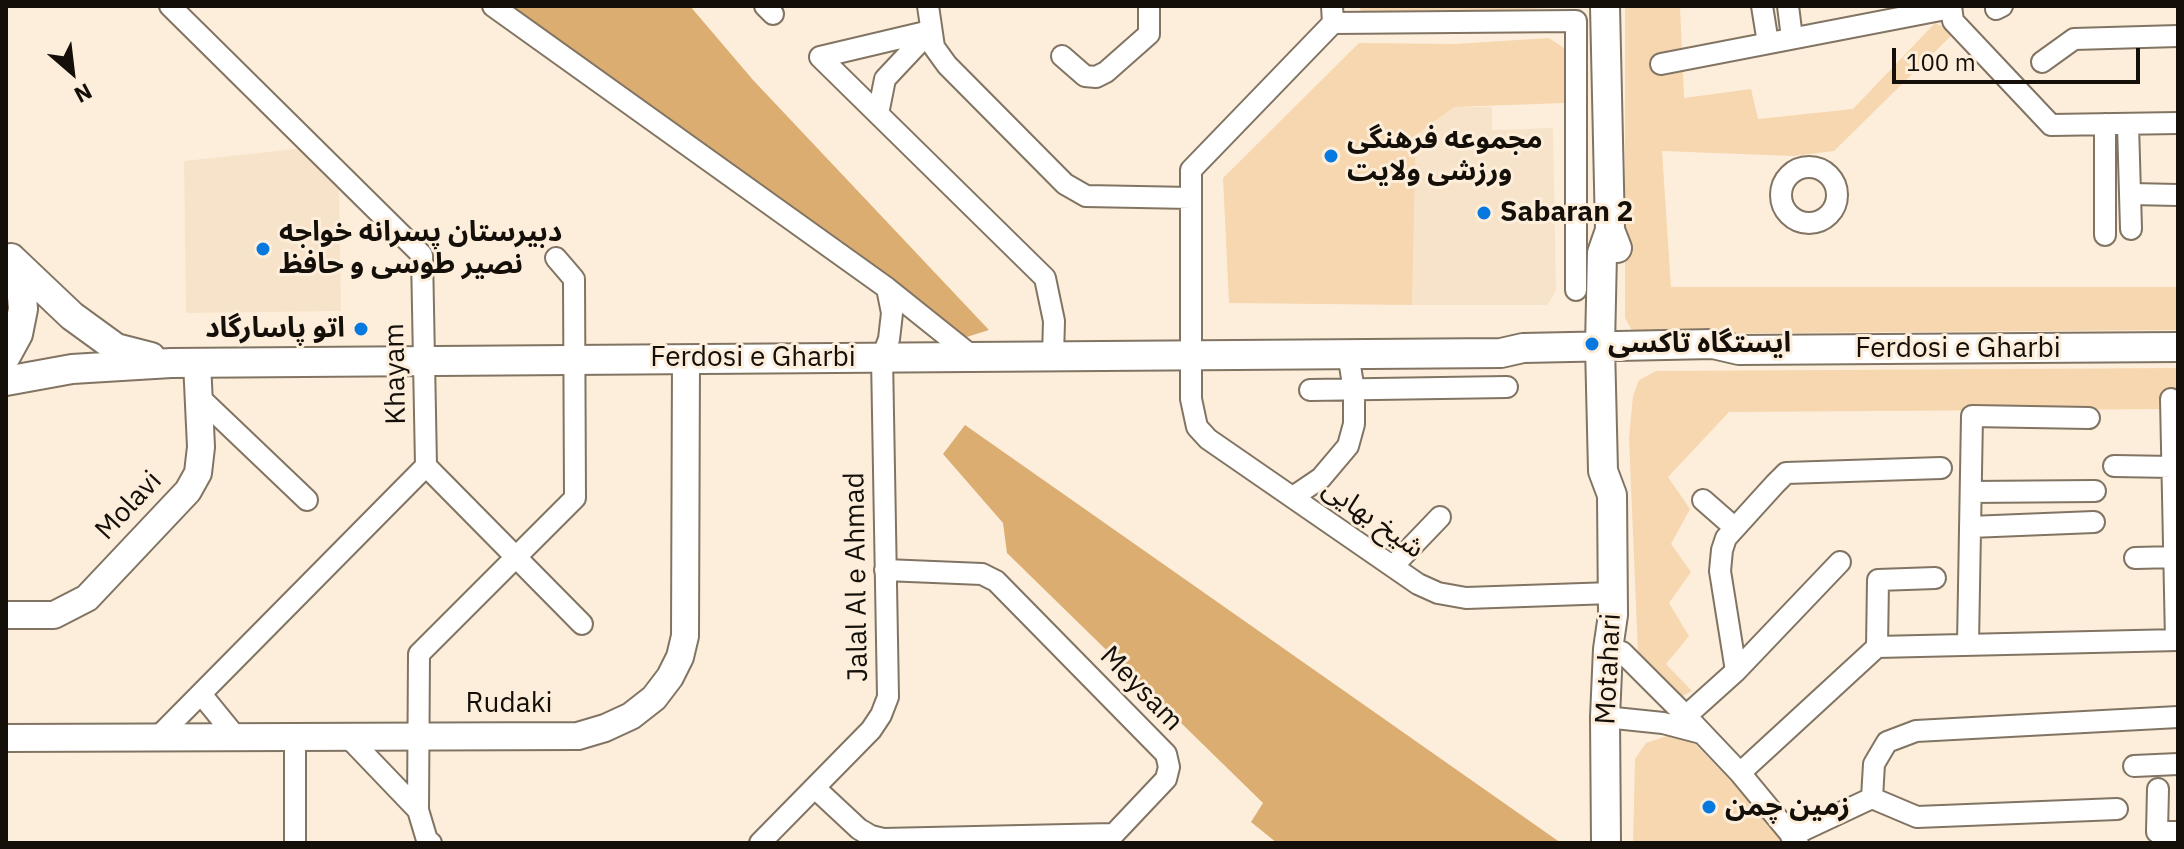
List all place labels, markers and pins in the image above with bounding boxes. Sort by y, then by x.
place label: مجموعه فرهنگی ورزشی ولایت [1347,123,1542,189]
marker: مجموعه فرهنگی ورزشی ولایت [1322,147,1340,165]
place label: Sabaran 2 [1500,196,1633,230]
marker: Sabaran 2 [1475,204,1493,222]
place label: دبیرستان پسرانه خواجه نصیر طوسی و حافظ [279,216,562,282]
marker: دبیرستان پسرانه خواجه نصیر طوسی و حافظ [254,240,272,258]
place label: اتو پاسارگاد [205,312,345,346]
marker: اتو پاسارگاد [352,320,370,338]
place label: ایستگاه تاکسی [1608,327,1791,361]
marker: ایستگاه تاکسی [1583,335,1601,353]
place label: زمین چمن [1725,790,1850,824]
marker: زمین چمن [1700,798,1718,816]

